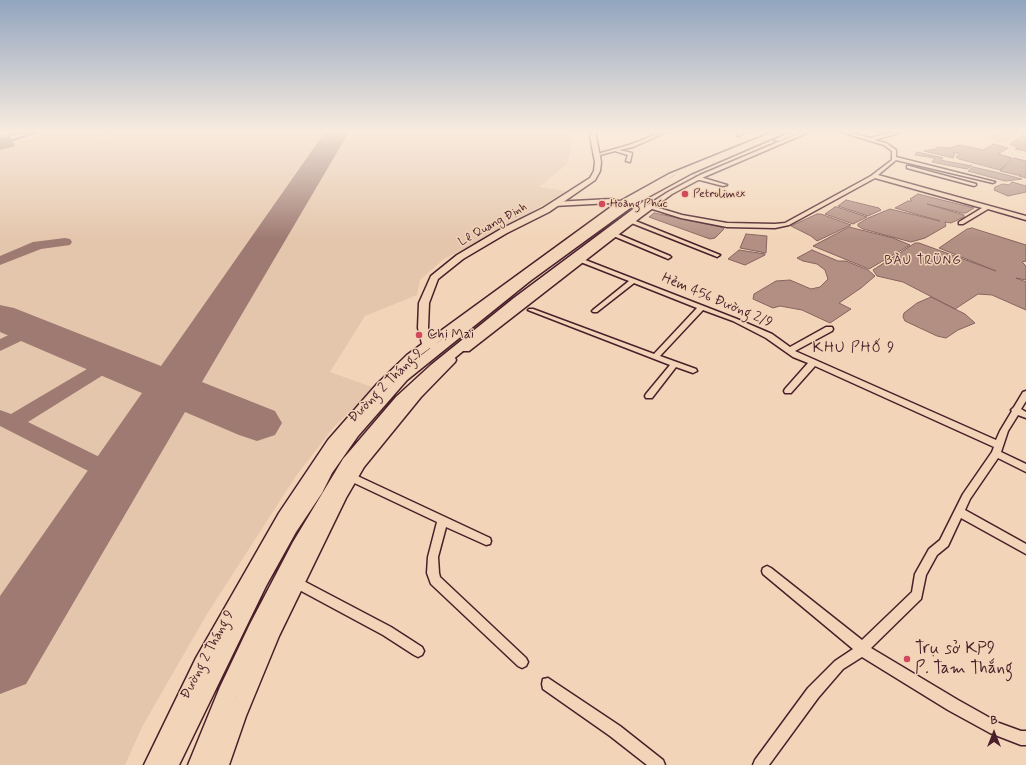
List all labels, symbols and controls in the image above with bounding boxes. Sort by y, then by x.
place label: Petrolimex [693,187,745,201]
marker: Petrolimex [680,189,690,199]
place label: Hoàng Phúc [610,197,667,211]
marker: Hoàng Phúc [597,199,607,209]
street label: Lê Quang Định [456,200,530,250]
district label: BÀU TRŨNG [884,253,962,269]
street label: Hẻm 456 Đường 2/9 [659,270,775,332]
place label: Chị Mai [427,327,474,343]
marker: Chị Mai [414,330,424,340]
district label: KHU PHỐ 9 [814,340,894,358]
street label: Đường 2 Tháng 9 [345,345,427,427]
street label: Đường 2 Tháng 9 [178,608,238,702]
place label: Trụ sở KP9 P. Tam Thắng [915,639,1013,679]
marker: Trụ sở KP9 P. Tam Thắng [902,654,912,664]
north arrow [974,713,1014,753]
text: B [991,714,997,728]

